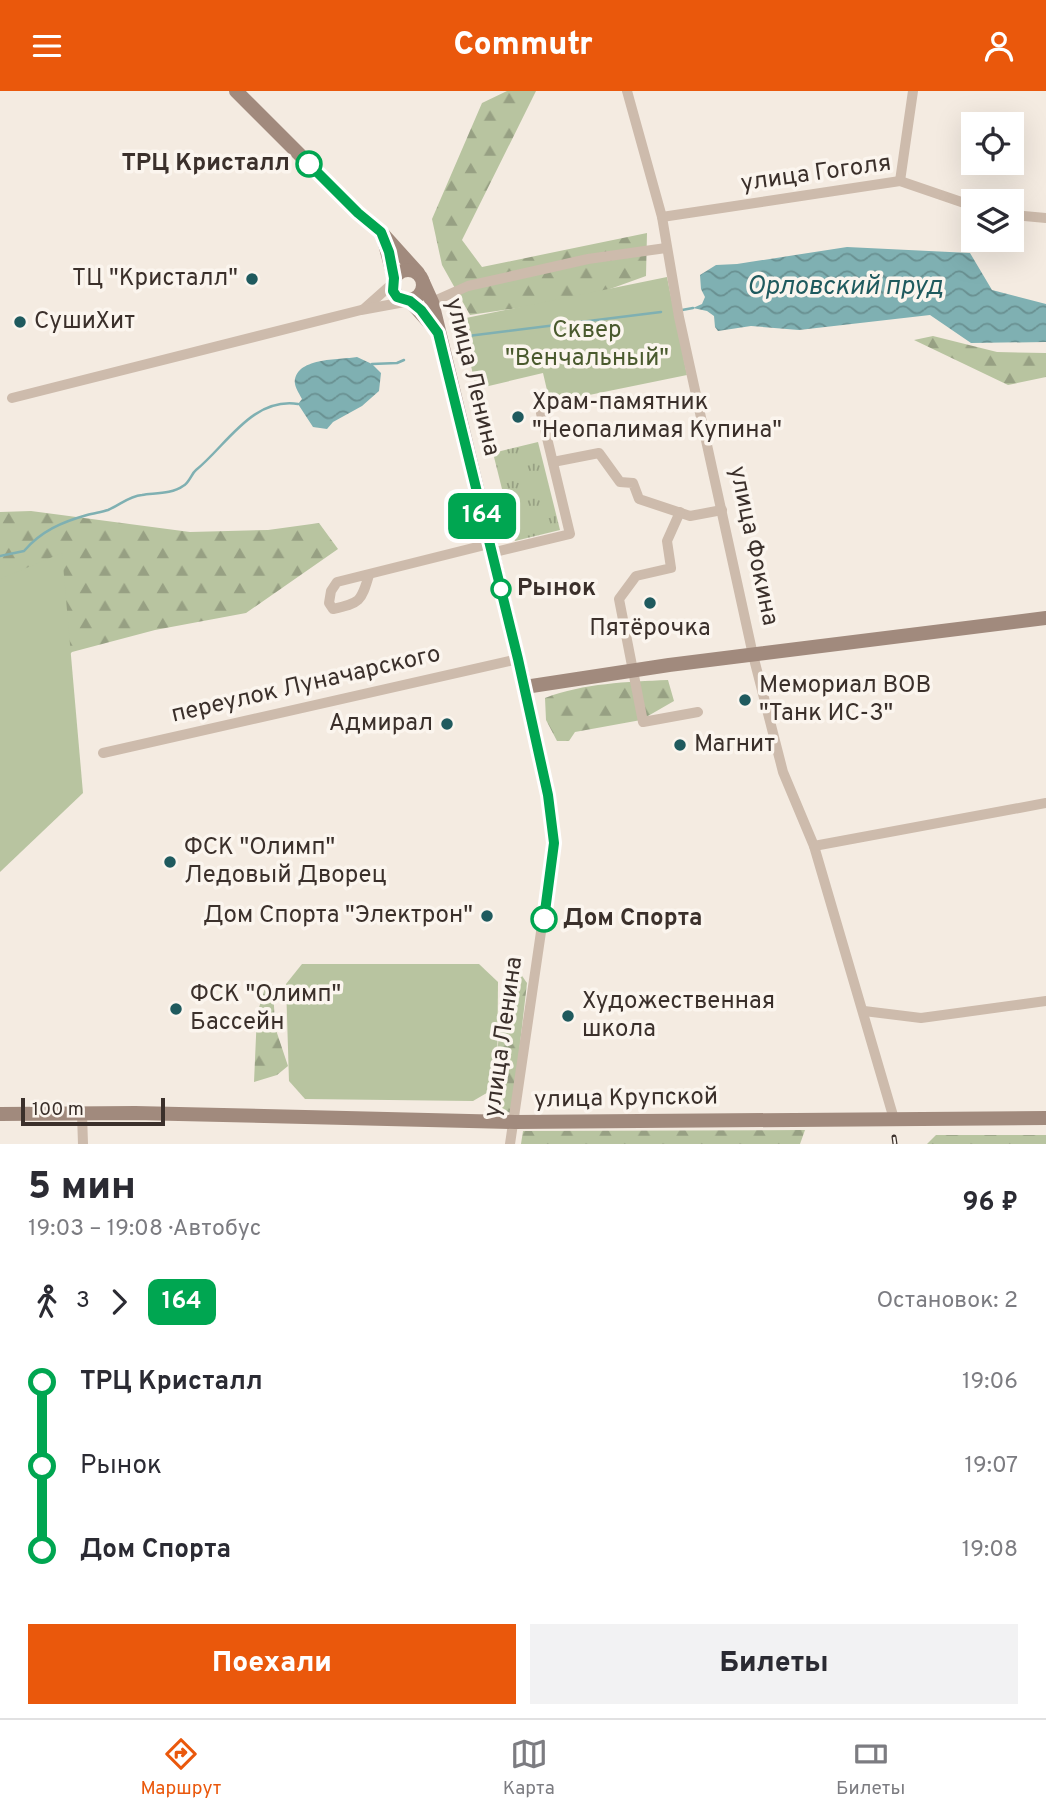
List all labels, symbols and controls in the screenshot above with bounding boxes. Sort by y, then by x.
text: Commutr [453,26,593,66]
icon: menu [28,27,66,65]
icon: person [980,27,1018,65]
map controls [961,112,1024,252]
button: locate [961,112,1024,175]
place label: ТРЦ Кристалл [121,149,290,179]
street label: улица Гоголя [739,149,893,199]
marker: ТРЦ Кристалл [296,151,322,177]
button: layers [961,189,1024,252]
place label: ТЦ "Кристалл" [72,264,238,294]
marker: ТЦ "Кристалл" [244,271,260,287]
water label: Орловский пруд [747,271,943,304]
street label: улица Ленина [438,295,506,459]
place label: СушиХит [34,307,135,337]
marker: СушиХит [12,314,28,330]
park label: Сквер "Венчальный" [505,316,669,374]
place label: Храм-памятник "Неопалимая Купина" [532,388,782,446]
marker: Храм-памятник "Неопалимая Купина" [510,409,526,425]
street label: улица Фокина [721,463,785,629]
line badge: 164 [442,493,522,539]
text: 164 [462,501,502,531]
place label: Рынок [517,574,596,604]
marker: Рынок [491,579,511,599]
marker: Пятёрочка [642,595,658,611]
place label: Пятёрочка [589,614,711,644]
street label: переулок Луначарского [168,639,444,731]
place label: Мемориал ВОВ "Танк ИС-3" [759,671,931,729]
marker: Мемориал ВОВ "Танк ИС-3" [737,692,753,708]
place label: Адмирал [329,709,433,739]
marker: Адмирал [439,716,455,732]
place label: Магнит [694,730,775,760]
marker: Магнит [672,737,688,753]
place label: ФСК "Олимп" Ледовый Дворец [184,833,387,891]
marker: ФСК "Олимп" Ледовый Дворец [162,854,178,870]
place label: Дом Спорта "Электрон" [203,901,473,931]
place label: Дом Спорта [563,904,702,934]
marker: Дом Спорта [531,906,557,932]
marker: Дом Спорта "Электрон" [479,908,495,924]
street label: улица Ленина [478,955,530,1119]
place label: ФСК "Олимп" Бассейн [190,980,341,1038]
place label: Художественная школа [582,987,775,1045]
marker: ФСК "Олимп" Бассейн [168,1001,184,1017]
marker: Художественная школа [560,1008,576,1024]
street label: улица Крупской [534,1082,718,1116]
scale bar [21,1095,164,1127]
text: 100 m [32,1098,84,1122]
text: 5 мин [28,1164,136,1213]
text: 96 ₽ [962,1187,1018,1220]
text: 19:03 – 19:08 · Автобус [28,1215,261,1244]
icon: walk [28,1283,66,1321]
icon: forward [100,1283,138,1321]
text: 3 [76,1287,90,1316]
text: 164 [162,1287,202,1317]
text: Остановок: 2 [877,1287,1018,1316]
text: ТРЦ Кристалл [80,1366,263,1399]
text: 19:06 [962,1368,1018,1397]
text: Рынок [80,1450,162,1483]
text: 19:07 [964,1452,1018,1481]
text: Дом Спорта [80,1534,231,1567]
text: 19:08 [962,1536,1018,1565]
button: Поехали [28,1624,516,1704]
button: Билеты [530,1624,1018,1704]
tab: Маршрут [141,1735,221,1801]
tab: Карта [503,1735,555,1801]
tab: Билеты [836,1735,905,1801]

